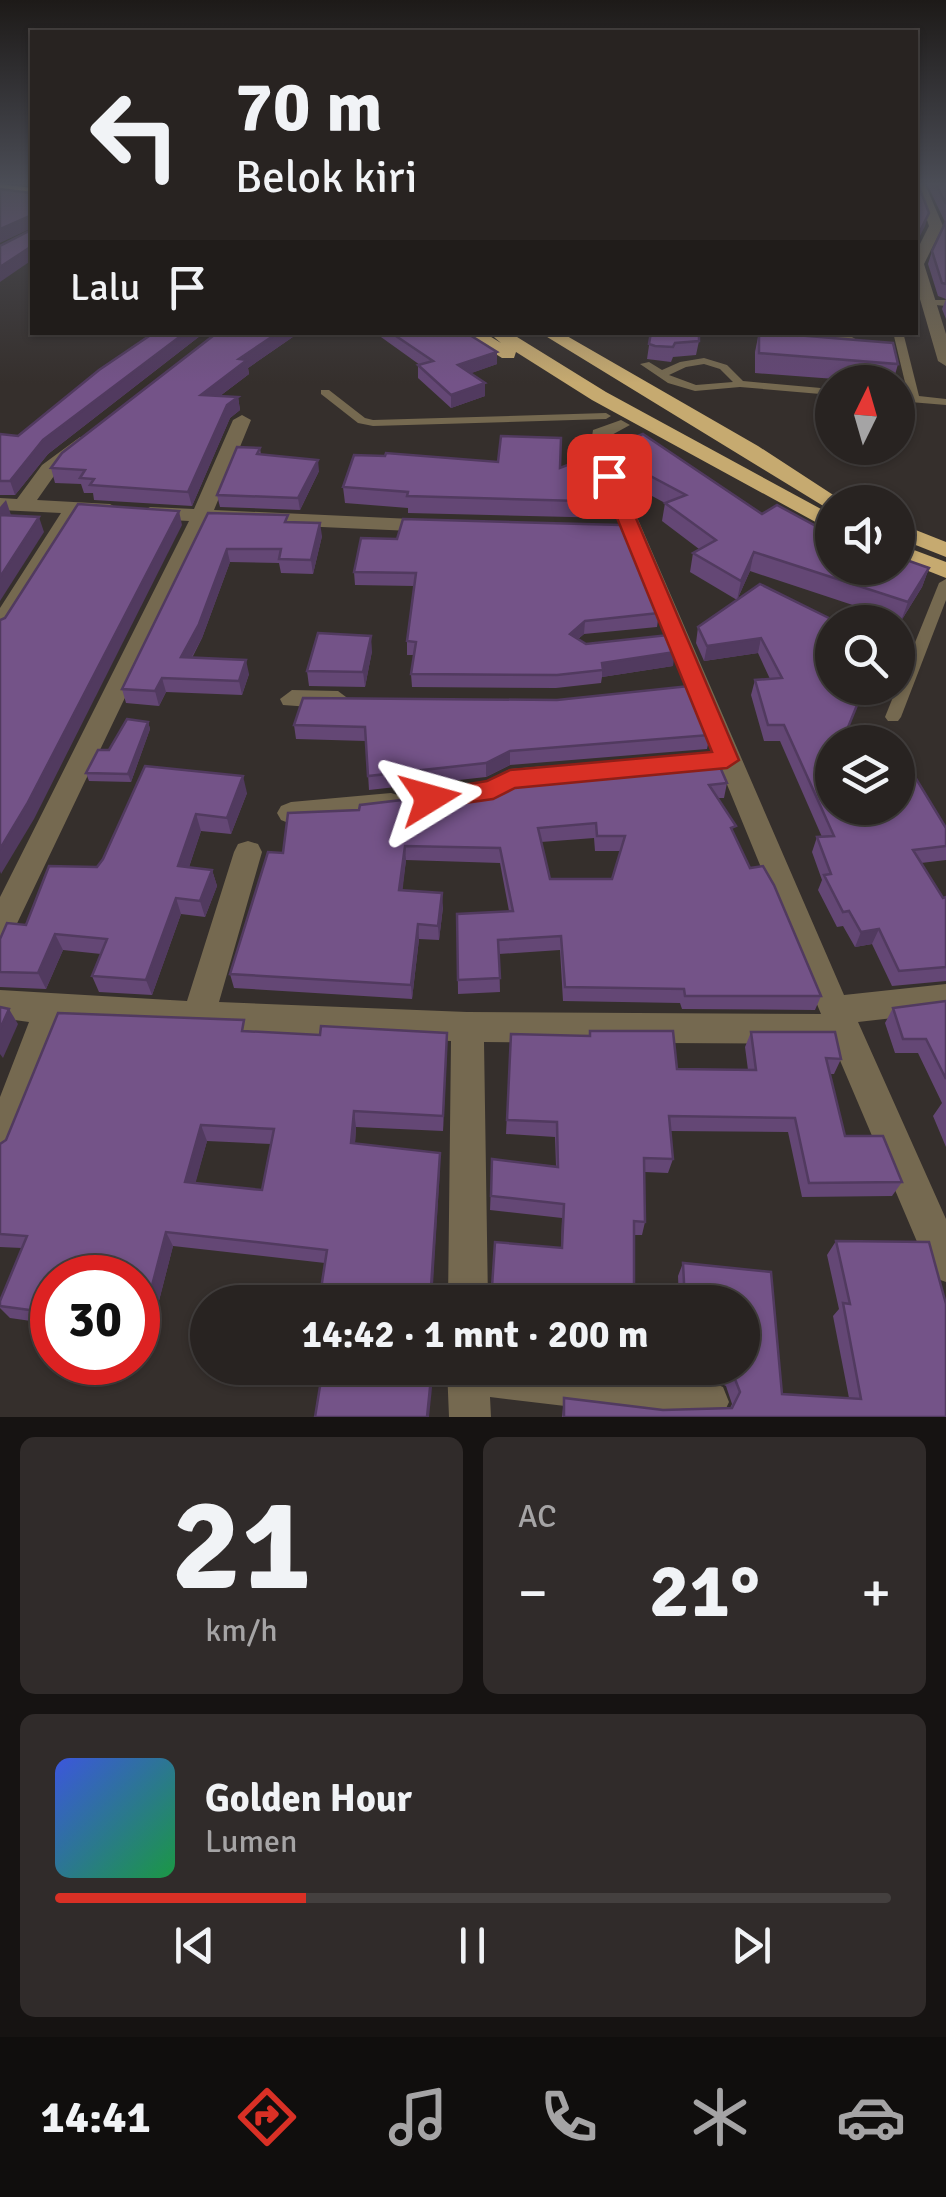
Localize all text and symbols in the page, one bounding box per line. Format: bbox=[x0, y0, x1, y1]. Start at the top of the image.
text: 70 m bbox=[235, 64, 383, 150]
icon: left bbox=[70, 70, 200, 200]
text: Belok kiri bbox=[235, 150, 417, 205]
icon: arrive bbox=[160, 260, 215, 315]
text: Lalu bbox=[70, 264, 140, 311]
north arrow bbox=[815, 365, 915, 465]
map controls bbox=[815, 365, 915, 825]
pin bbox=[567, 434, 652, 519]
icon: arrive bbox=[582, 449, 637, 504]
button: sound bbox=[815, 485, 915, 585]
button: search bbox=[815, 605, 915, 705]
button: layers bbox=[815, 725, 915, 825]
position arrow bbox=[378, 746, 482, 850]
speed limit sign: 30 bbox=[30, 1255, 160, 1385]
text: 14:42 · 1 mnt · 200 m bbox=[301, 1311, 649, 1358]
text: 21 bbox=[171, 1466, 312, 1626]
text: AC bbox=[518, 1497, 556, 1536]
text: 21° bbox=[649, 1545, 760, 1638]
text: − bbox=[518, 1559, 548, 1627]
text: + bbox=[861, 1559, 891, 1627]
text: km/h bbox=[205, 1611, 278, 1650]
text: Golden Hour bbox=[205, 1775, 412, 1822]
text: Lumen bbox=[205, 1822, 297, 1861]
icon: previous bbox=[167, 1918, 222, 1973]
icon: pause bbox=[445, 1918, 500, 1973]
icon: next bbox=[724, 1918, 779, 1973]
icon: directions bbox=[232, 2082, 302, 2152]
icon: music bbox=[383, 2082, 453, 2152]
icon: phone bbox=[534, 2082, 604, 2152]
icon: climate bbox=[685, 2082, 755, 2152]
icon: car bbox=[836, 2082, 906, 2152]
text: 14:41 bbox=[40, 2090, 151, 2145]

